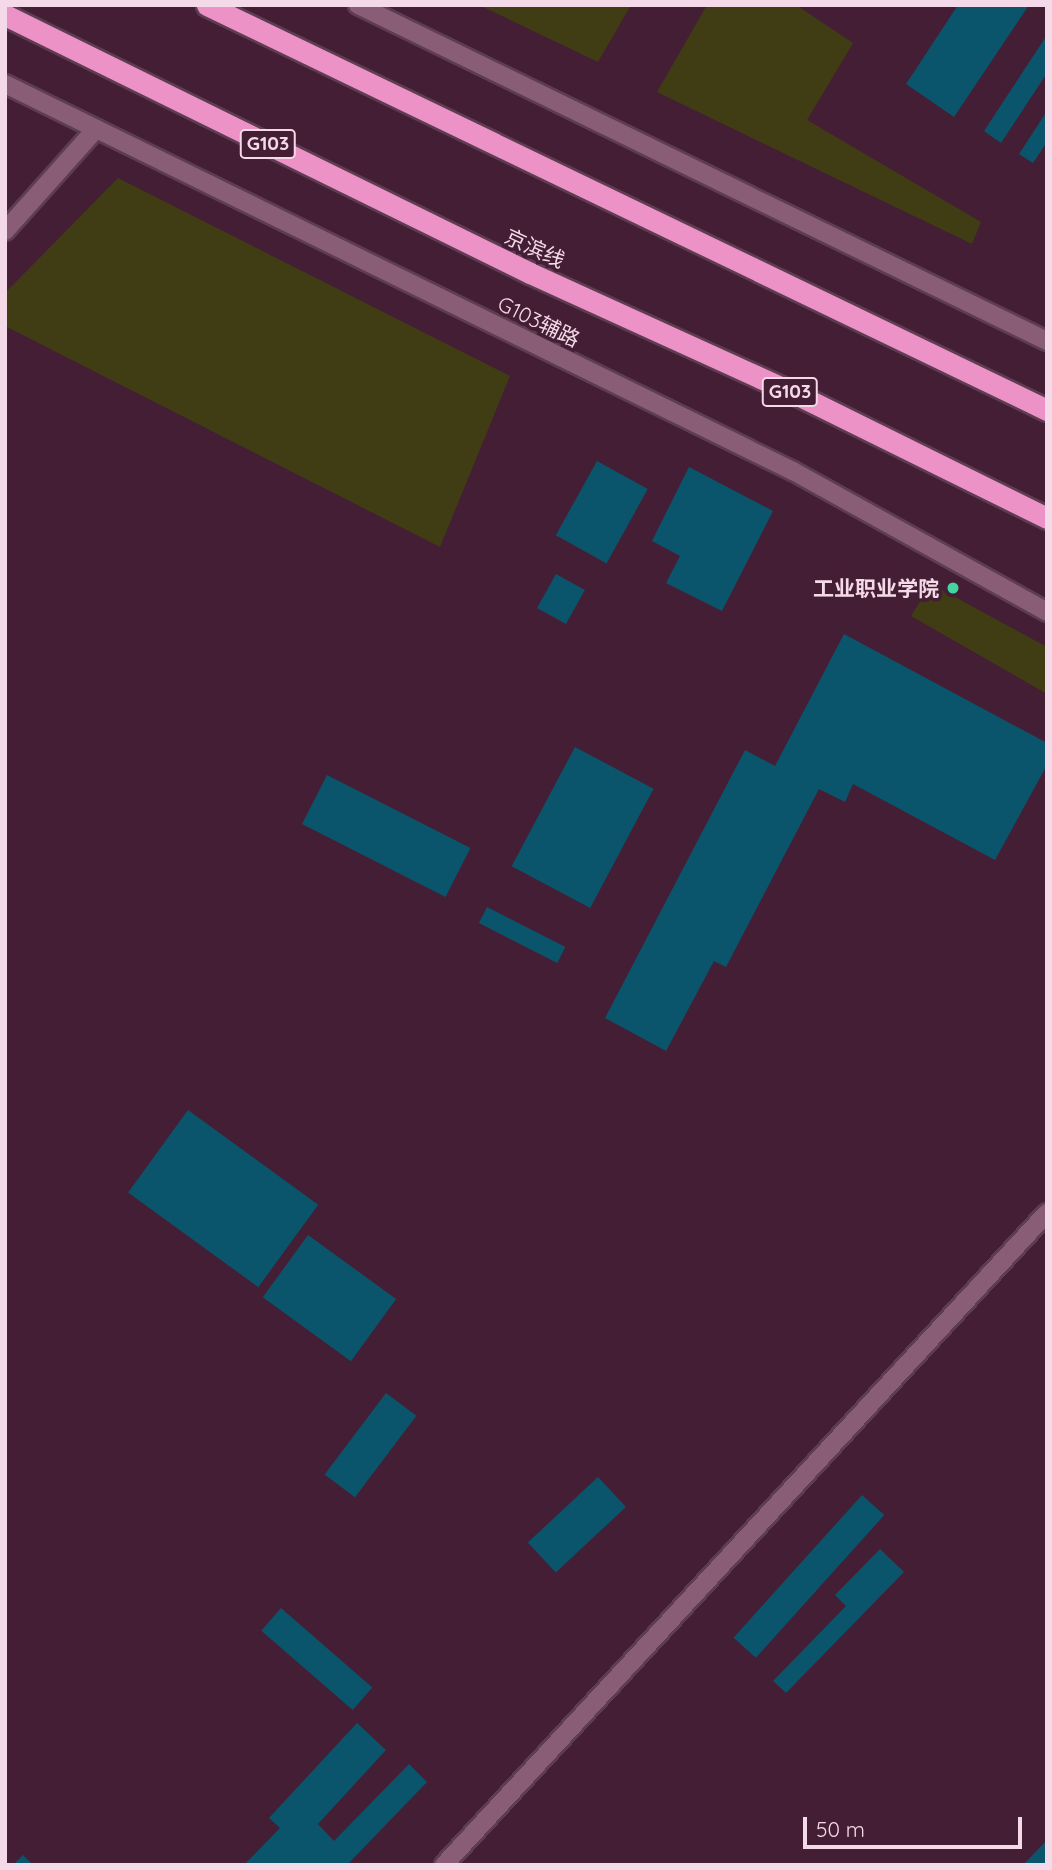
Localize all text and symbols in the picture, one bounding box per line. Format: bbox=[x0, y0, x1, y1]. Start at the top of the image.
road number: G103 bbox=[238, 128, 298, 160]
street label: 京滨线 bbox=[501, 223, 569, 273]
street label: G103辅路 bbox=[494, 290, 584, 352]
road number: G103 bbox=[760, 376, 820, 408]
place label: 工业职业学院 bbox=[813, 575, 939, 601]
marker: 工业职业学院 bbox=[945, 580, 961, 596]
scale bar bbox=[807, 1804, 1026, 1848]
text: 50 m bbox=[816, 1816, 865, 1842]

